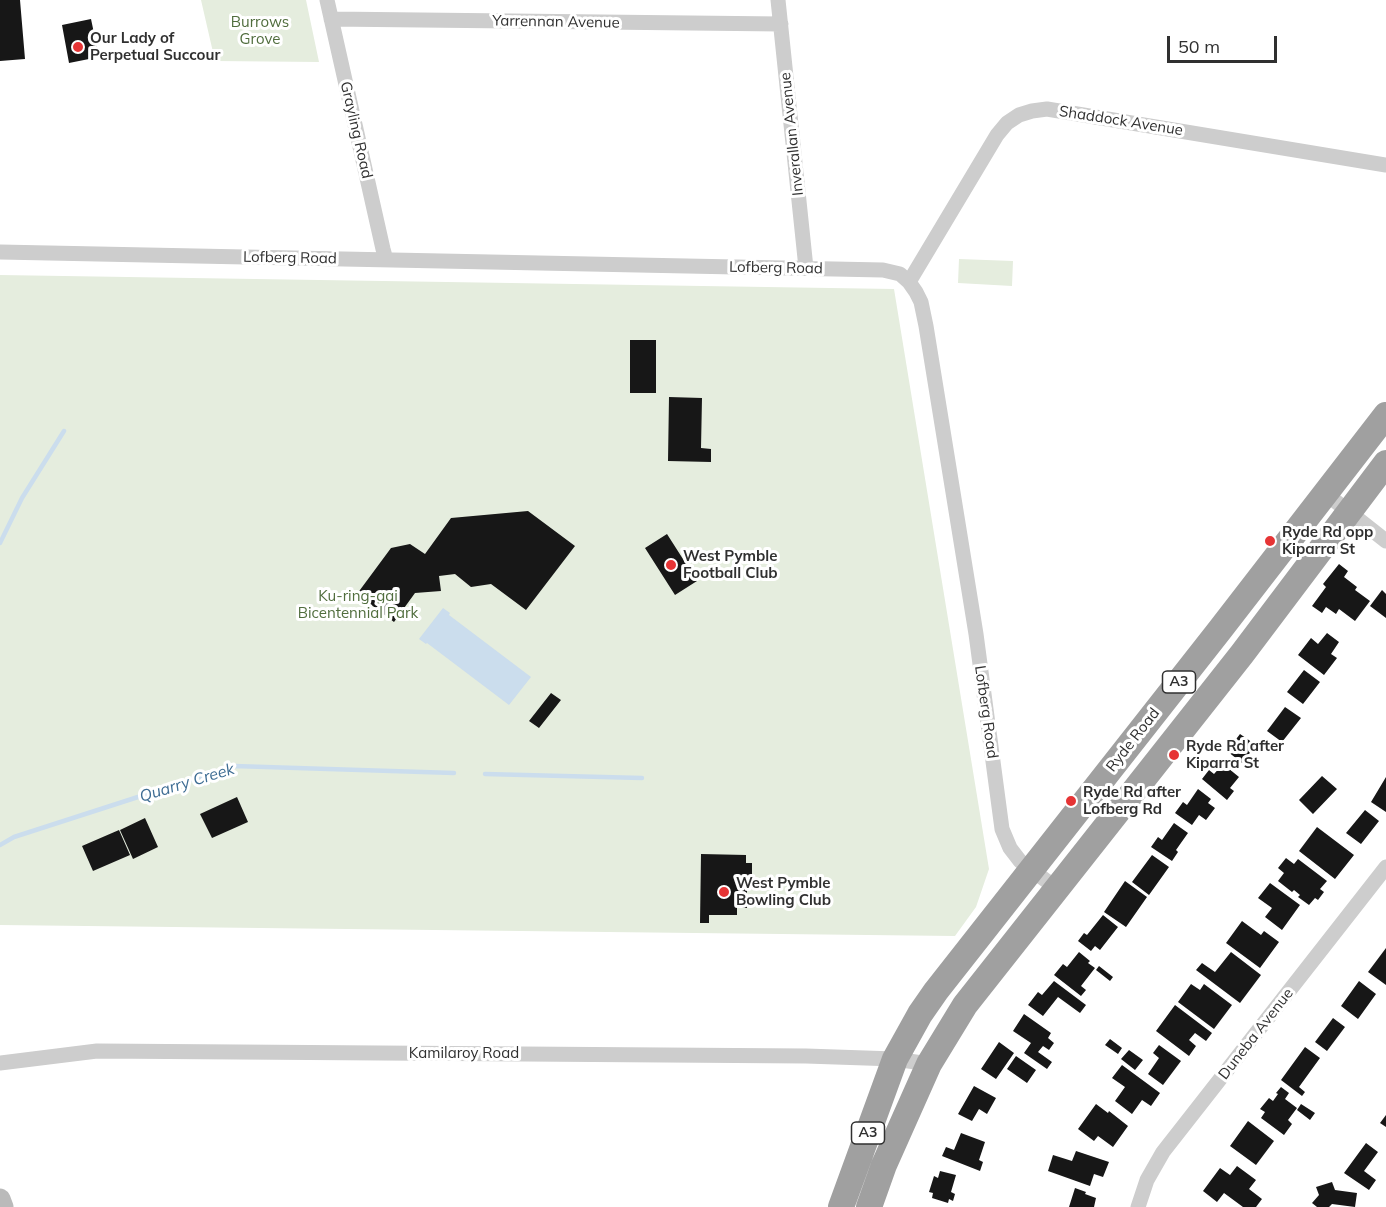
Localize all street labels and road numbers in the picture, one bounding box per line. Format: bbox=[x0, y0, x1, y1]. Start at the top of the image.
street label: Yarrennan Avenue bbox=[492, 12, 620, 32]
street label: Inverallan Avenue bbox=[777, 71, 807, 197]
street label: Grayling Road bbox=[336, 80, 376, 180]
street label: Shaddock Avenue bbox=[1058, 102, 1184, 140]
street label: Lofberg Road bbox=[243, 248, 337, 268]
street label: Lofberg Road bbox=[729, 258, 823, 278]
street label: Lofberg Road bbox=[971, 664, 1001, 760]
road number: A3 bbox=[1162, 671, 1196, 693]
street label: Ryde Road bbox=[1102, 704, 1164, 776]
street label: Duneba Avenue bbox=[1215, 985, 1297, 1083]
street label: Kamilaroy Road bbox=[409, 1044, 519, 1062]
road number: A3 bbox=[852, 1122, 884, 1144]

